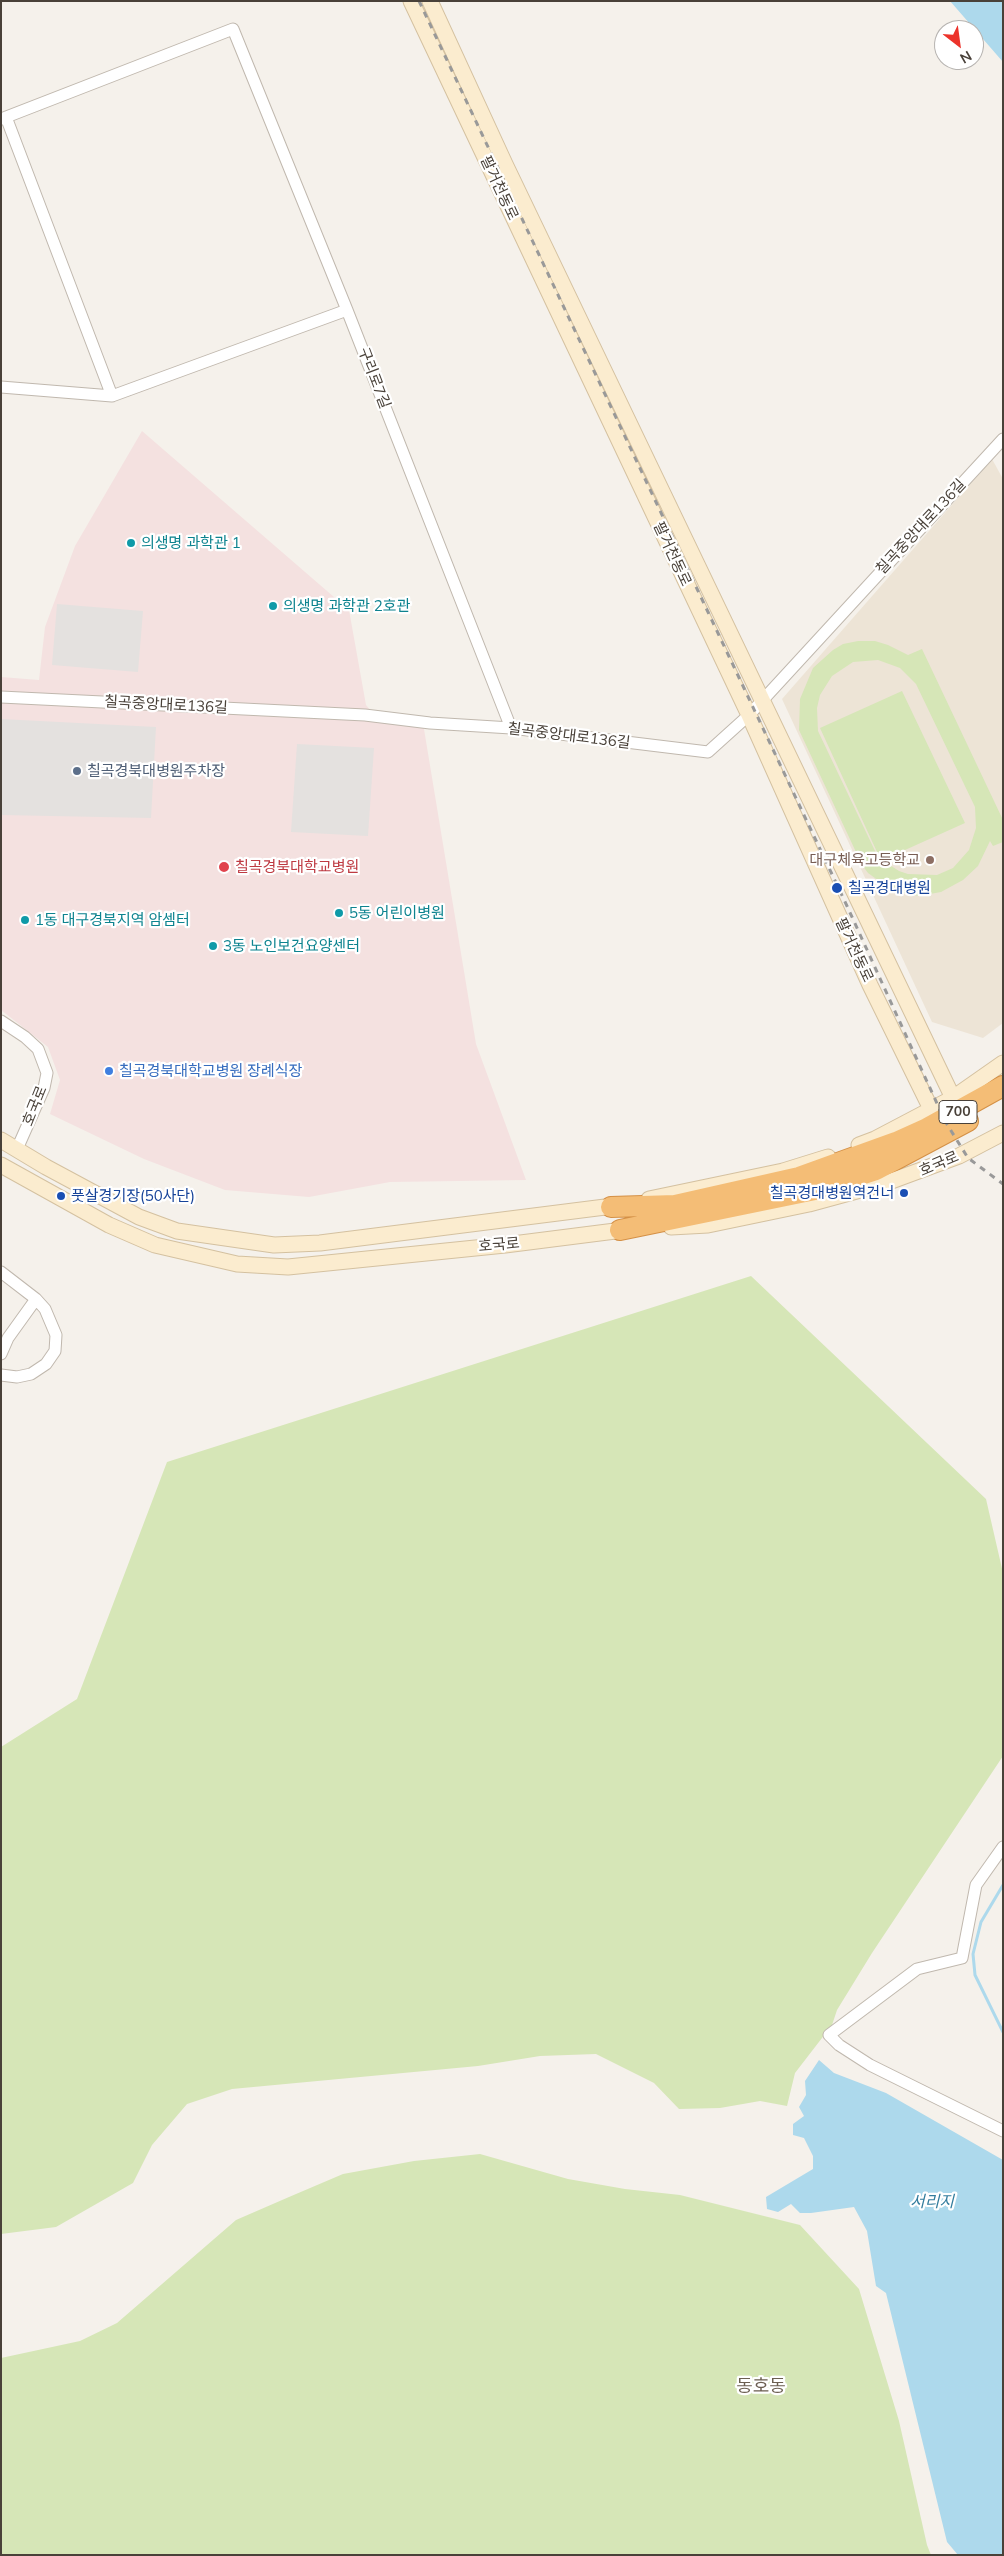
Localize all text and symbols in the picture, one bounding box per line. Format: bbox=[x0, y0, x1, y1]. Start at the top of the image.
north arrow bbox=[934, 20, 984, 70]
text: N bbox=[957, 47, 975, 68]
street label: 팔거천동로 bbox=[476, 153, 522, 223]
street label: 구리로7길 bbox=[354, 345, 394, 411]
street label: 칠곡중앙대로136길 bbox=[872, 476, 970, 578]
street label: 팔거천동로 bbox=[649, 519, 695, 589]
place label: 의생명 과학관 1 bbox=[141, 534, 241, 552]
marker: 의생명 과학관 1 bbox=[125, 537, 137, 549]
place label: 의생명 과학관 2호관 bbox=[283, 597, 410, 615]
marker: 의생명 과학관 2호관 bbox=[267, 600, 279, 612]
street label: 칠곡중앙대로136길 bbox=[104, 693, 228, 717]
street label: 칠곡중앙대로136길 bbox=[507, 720, 631, 752]
place label: 칠곡경북대병원주차장 bbox=[87, 762, 225, 780]
marker: 칠곡경북대병원주차장 bbox=[71, 765, 83, 777]
place label: 대구체육고등학교 bbox=[810, 851, 920, 869]
marker: 대구체육고등학교 bbox=[924, 854, 936, 866]
place label: 칠곡경북대학교병원 bbox=[235, 858, 359, 876]
marker: 칠곡경북대학교병원 bbox=[217, 860, 231, 874]
place label: 칠곡경대병원 bbox=[848, 879, 931, 897]
marker: 칠곡경대병원 bbox=[830, 881, 844, 895]
place label: 5동 어린이병원 bbox=[349, 904, 445, 922]
marker: 5동 어린이병원 bbox=[333, 907, 345, 919]
place label: 1동 대구경북지역 암셈터 bbox=[35, 911, 190, 929]
marker: 1동 대구경북지역 암셈터 bbox=[19, 914, 31, 926]
street label: 팔거천동로 bbox=[831, 915, 877, 985]
place label: 3동 노인보건요양센터 bbox=[223, 937, 360, 955]
marker: 3동 노인보건요양센터 bbox=[207, 940, 219, 952]
place label: 칠곡경북대학교병원 장례식장 bbox=[119, 1062, 302, 1080]
marker: 칠곡경북대학교병원 장례식장 bbox=[103, 1065, 115, 1077]
street label: 호국로 bbox=[19, 1083, 51, 1129]
road number: 700 bbox=[939, 1100, 977, 1124]
street label: 호국로 bbox=[916, 1148, 962, 1180]
place label: 칠곡경대병원역건너 bbox=[770, 1184, 894, 1202]
place label: 풋살경기장(50사단) bbox=[71, 1187, 195, 1205]
marker: 칠곡경대병원역건너 bbox=[898, 1187, 910, 1199]
marker: 풋살경기장(50사단) bbox=[55, 1190, 67, 1202]
street label: 호국로 bbox=[478, 1234, 520, 1256]
water label: 서리지 bbox=[910, 2192, 954, 2212]
district label: 동호동 bbox=[736, 2376, 786, 2398]

